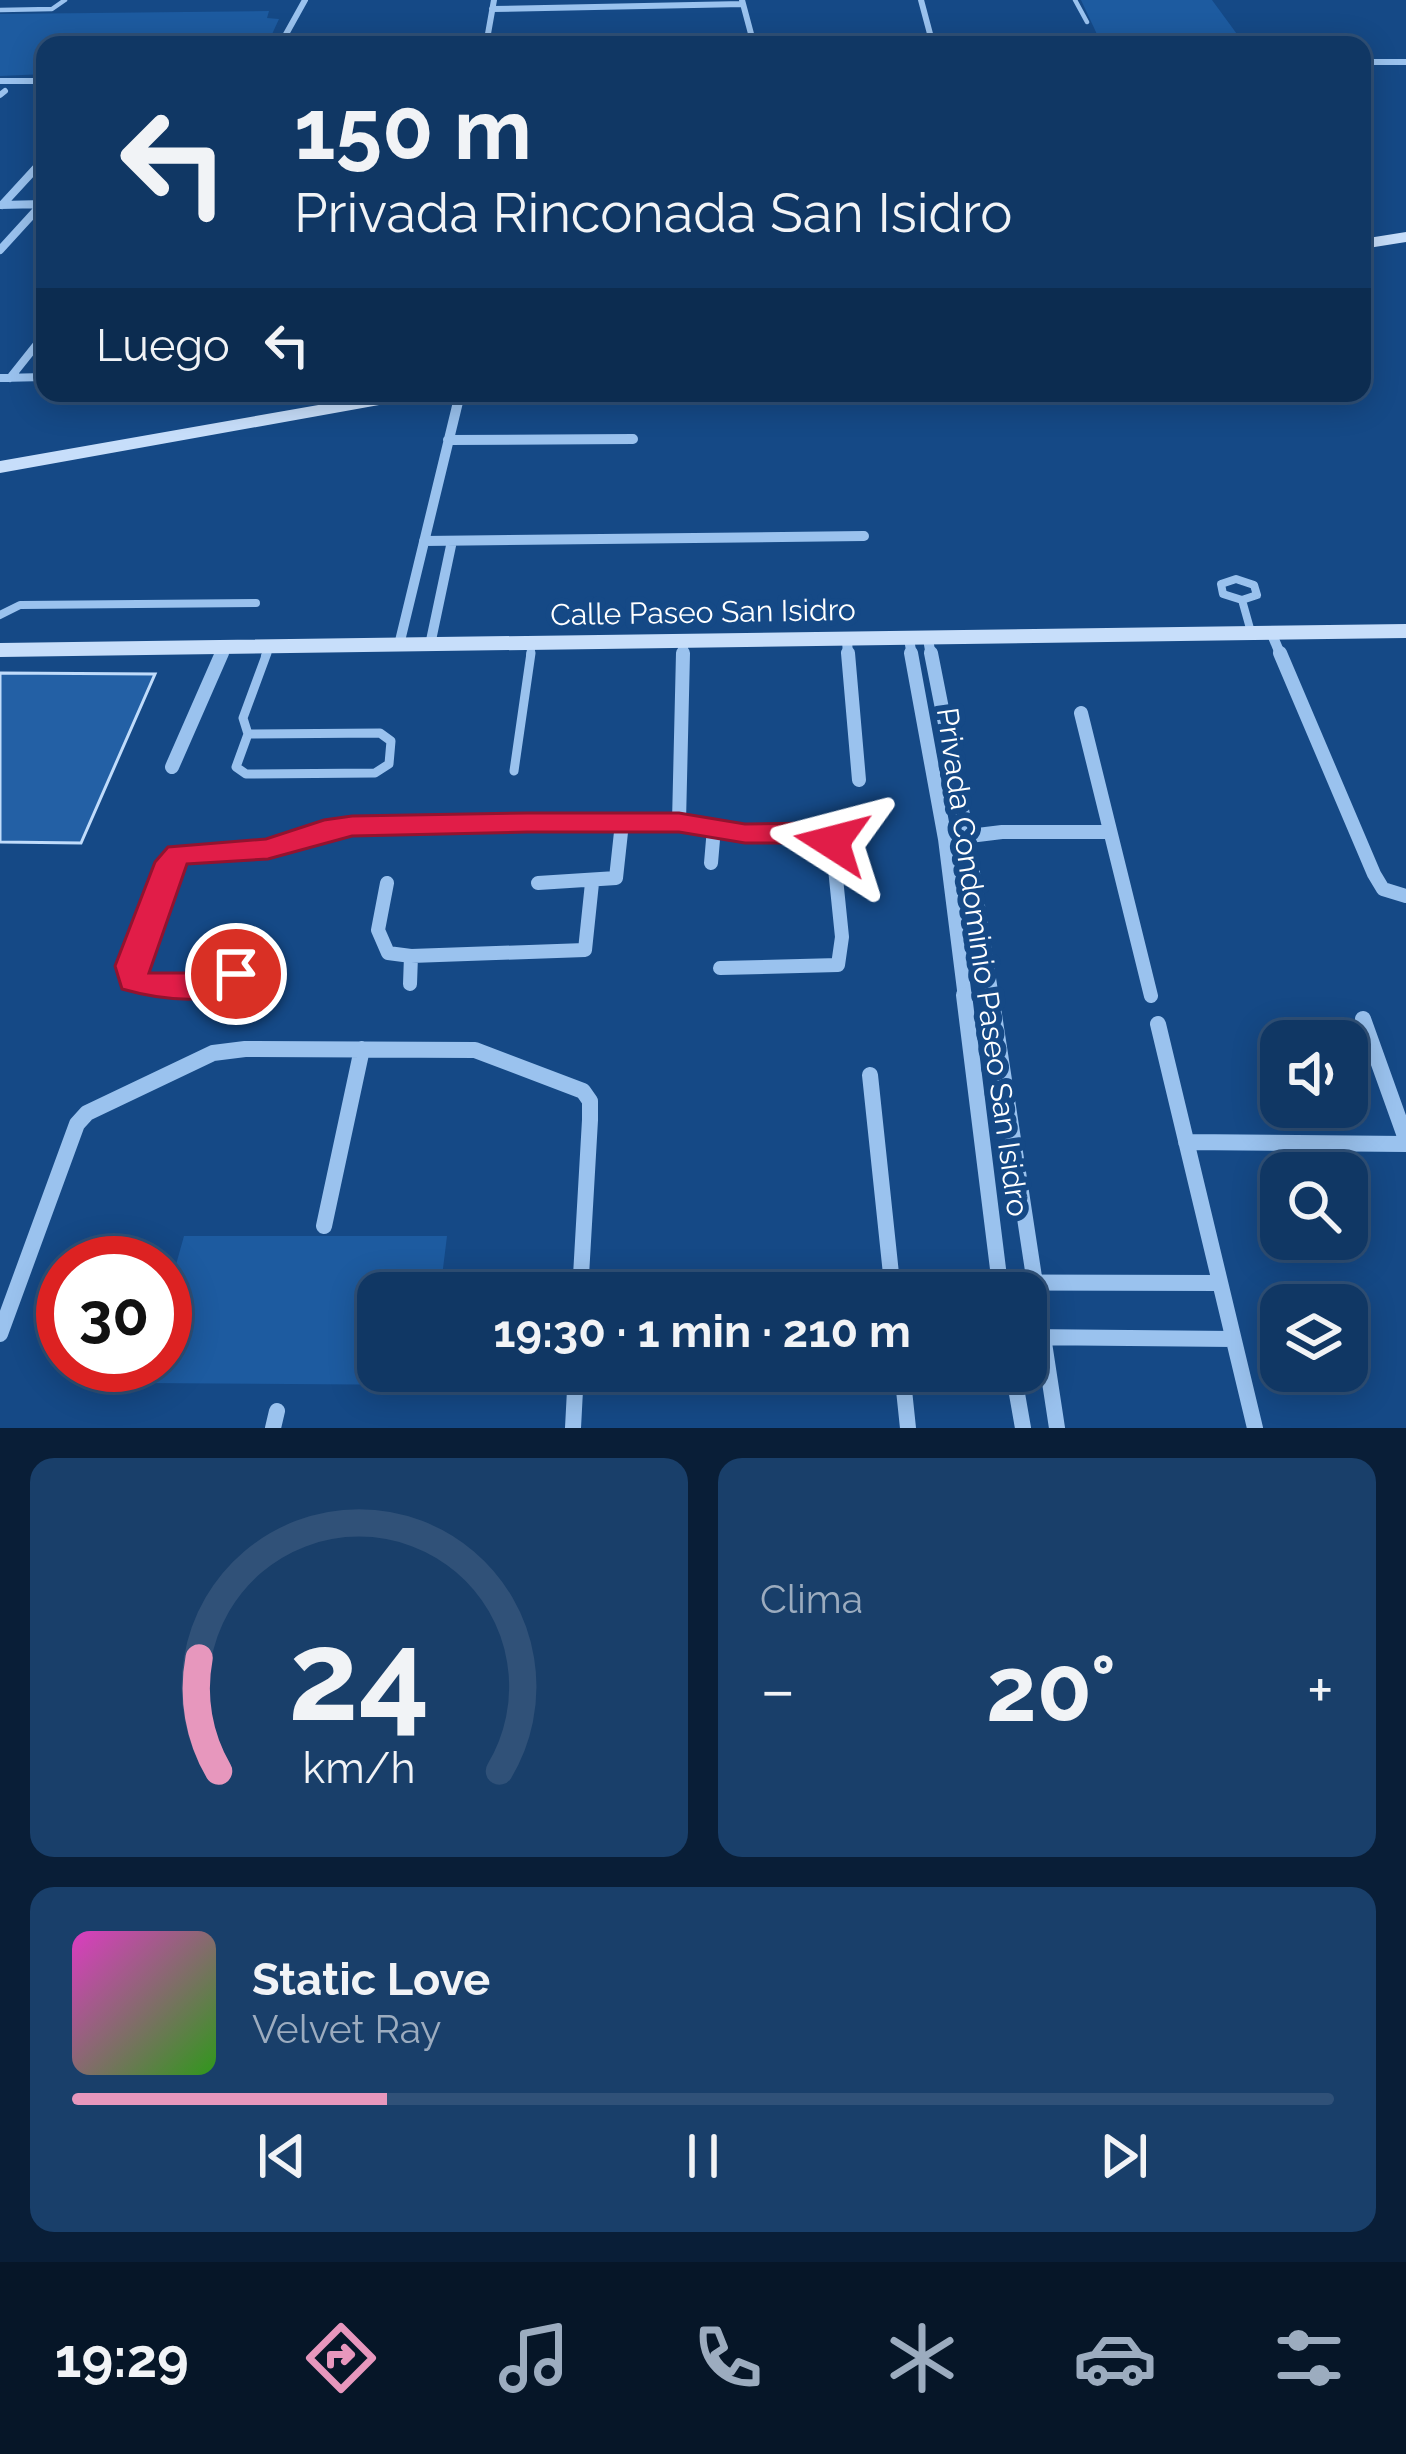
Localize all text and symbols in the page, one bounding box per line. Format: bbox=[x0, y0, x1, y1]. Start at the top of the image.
text: 150 m bbox=[294, 80, 532, 179]
icon: left bbox=[96, 84, 252, 240]
text: Privada Rinconada San Isidro bbox=[294, 181, 1012, 245]
icon: left bbox=[254, 312, 320, 378]
text: Luego bbox=[96, 319, 230, 372]
street label: Calle Paseo San Isidro bbox=[550, 592, 856, 632]
street label: Privada Condominio Paseo San Isidro bbox=[930, 705, 1036, 1219]
position arrow bbox=[769, 779, 895, 905]
pin bbox=[185, 923, 287, 1025]
icon: arrive bbox=[203, 941, 269, 1007]
map controls bbox=[1260, 1020, 1368, 1392]
button: sound bbox=[1260, 1020, 1368, 1128]
button: search bbox=[1260, 1152, 1368, 1260]
speed limit sign: 30 bbox=[36, 1236, 192, 1392]
button: layers bbox=[1260, 1284, 1368, 1392]
text: 19:30 · 1 min · 210 m bbox=[493, 1305, 911, 1358]
text: Clima bbox=[760, 1576, 863, 1622]
text: 24 bbox=[288, 1603, 430, 1749]
text: 20° bbox=[986, 1636, 1116, 1742]
text: − bbox=[760, 1651, 796, 1728]
text: + bbox=[1307, 1651, 1334, 1728]
text: km/h bbox=[302, 1742, 416, 1792]
text: Static Love bbox=[252, 1953, 490, 2006]
text: Velvet Ray bbox=[252, 2006, 441, 2052]
icon: previous bbox=[249, 2123, 315, 2189]
icon: pause bbox=[670, 2123, 736, 2189]
icon: next bbox=[1091, 2123, 1157, 2189]
icon: directions bbox=[299, 2316, 383, 2400]
icon: music bbox=[492, 2316, 576, 2400]
icon: phone bbox=[686, 2316, 770, 2400]
icon: climate bbox=[880, 2316, 964, 2400]
icon: car bbox=[1073, 2316, 1157, 2400]
icon: filters bbox=[1267, 2316, 1351, 2400]
text: 19:29 bbox=[55, 2326, 189, 2390]

